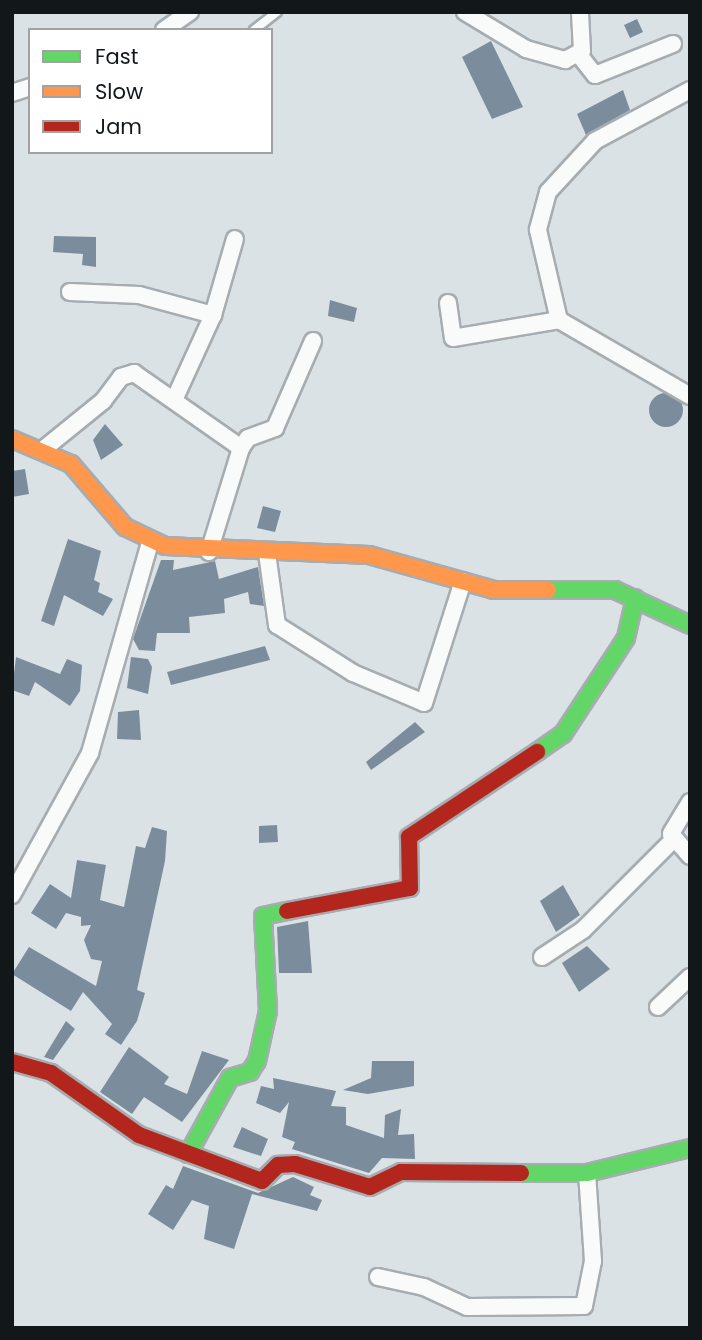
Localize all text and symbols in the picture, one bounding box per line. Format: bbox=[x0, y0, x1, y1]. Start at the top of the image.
legend bbox=[28, 28, 273, 154]
text: Fast bbox=[95, 42, 138, 71]
text: Slow bbox=[95, 77, 143, 106]
text: Jam bbox=[95, 112, 142, 141]

